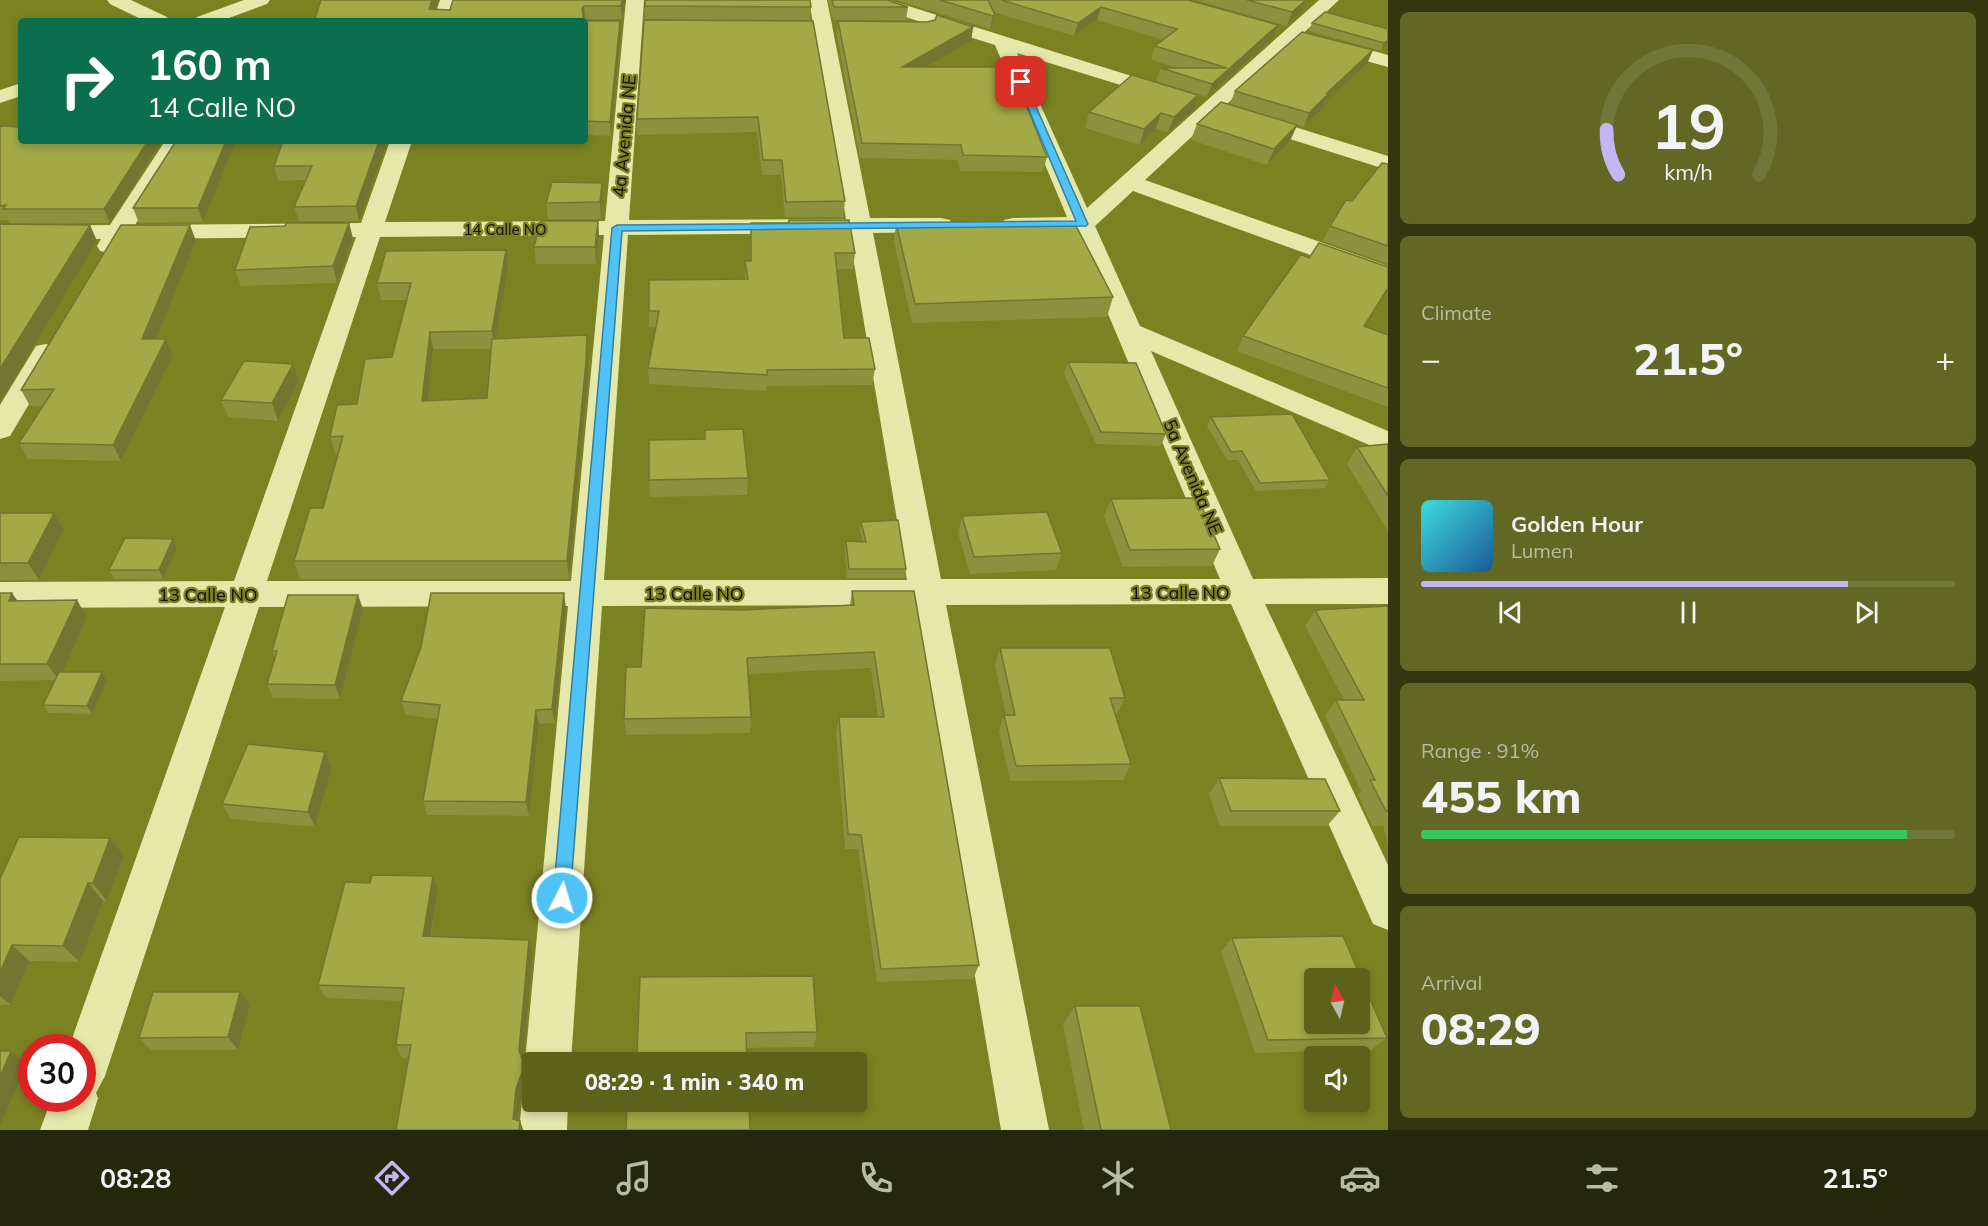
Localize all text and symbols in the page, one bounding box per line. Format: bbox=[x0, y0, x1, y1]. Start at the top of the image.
text: 160 m bbox=[147, 38, 272, 91]
icon: right bbox=[48, 42, 126, 120]
pin bbox=[995, 56, 1046, 107]
icon: arrive bbox=[1004, 65, 1037, 98]
street label: 4a Avenida NE bbox=[607, 74, 641, 198]
text: 19 bbox=[1651, 86, 1725, 165]
text: 14 Calle NO bbox=[147, 90, 296, 124]
text: km/h bbox=[1664, 158, 1712, 185]
street label: 14 Calle NO bbox=[464, 220, 546, 239]
text: Climate bbox=[1421, 300, 1492, 325]
text: 21.5° bbox=[1633, 330, 1743, 386]
text: − bbox=[1421, 338, 1441, 379]
text: + bbox=[1935, 338, 1955, 379]
street label: 5a Avenida NE bbox=[1158, 416, 1228, 538]
text: Golden Hour bbox=[1511, 510, 1643, 538]
text: Lumen bbox=[1511, 538, 1573, 563]
street label: 13 Calle NO bbox=[1130, 581, 1230, 604]
street label: 13 Calle NO bbox=[644, 582, 744, 605]
street label: 13 Calle NO bbox=[158, 583, 258, 606]
icon: previous bbox=[1494, 596, 1527, 629]
icon: pause bbox=[1672, 596, 1705, 629]
icon: next bbox=[1850, 596, 1883, 629]
text: Range · 91% bbox=[1421, 738, 1539, 763]
text: 455 km bbox=[1421, 768, 1582, 824]
position arrow bbox=[530, 866, 594, 930]
north arrow bbox=[1304, 968, 1370, 1034]
map controls bbox=[1304, 968, 1370, 1112]
text: Arrival bbox=[1421, 970, 1482, 995]
text: 08:29 bbox=[1421, 1000, 1541, 1056]
speed limit sign: 30 bbox=[18, 1034, 96, 1112]
button: sound bbox=[1304, 1046, 1370, 1112]
text: 08:29 · 1 min · 340 m bbox=[585, 1068, 804, 1096]
icon: directions bbox=[371, 1157, 413, 1199]
icon: music bbox=[613, 1157, 655, 1199]
icon: phone bbox=[855, 1157, 897, 1199]
icon: climate bbox=[1097, 1157, 1139, 1199]
icon: car bbox=[1339, 1157, 1381, 1199]
icon: filters bbox=[1581, 1157, 1623, 1199]
text: 08:28 bbox=[100, 1161, 171, 1195]
text: 21.5° bbox=[1822, 1161, 1888, 1195]

